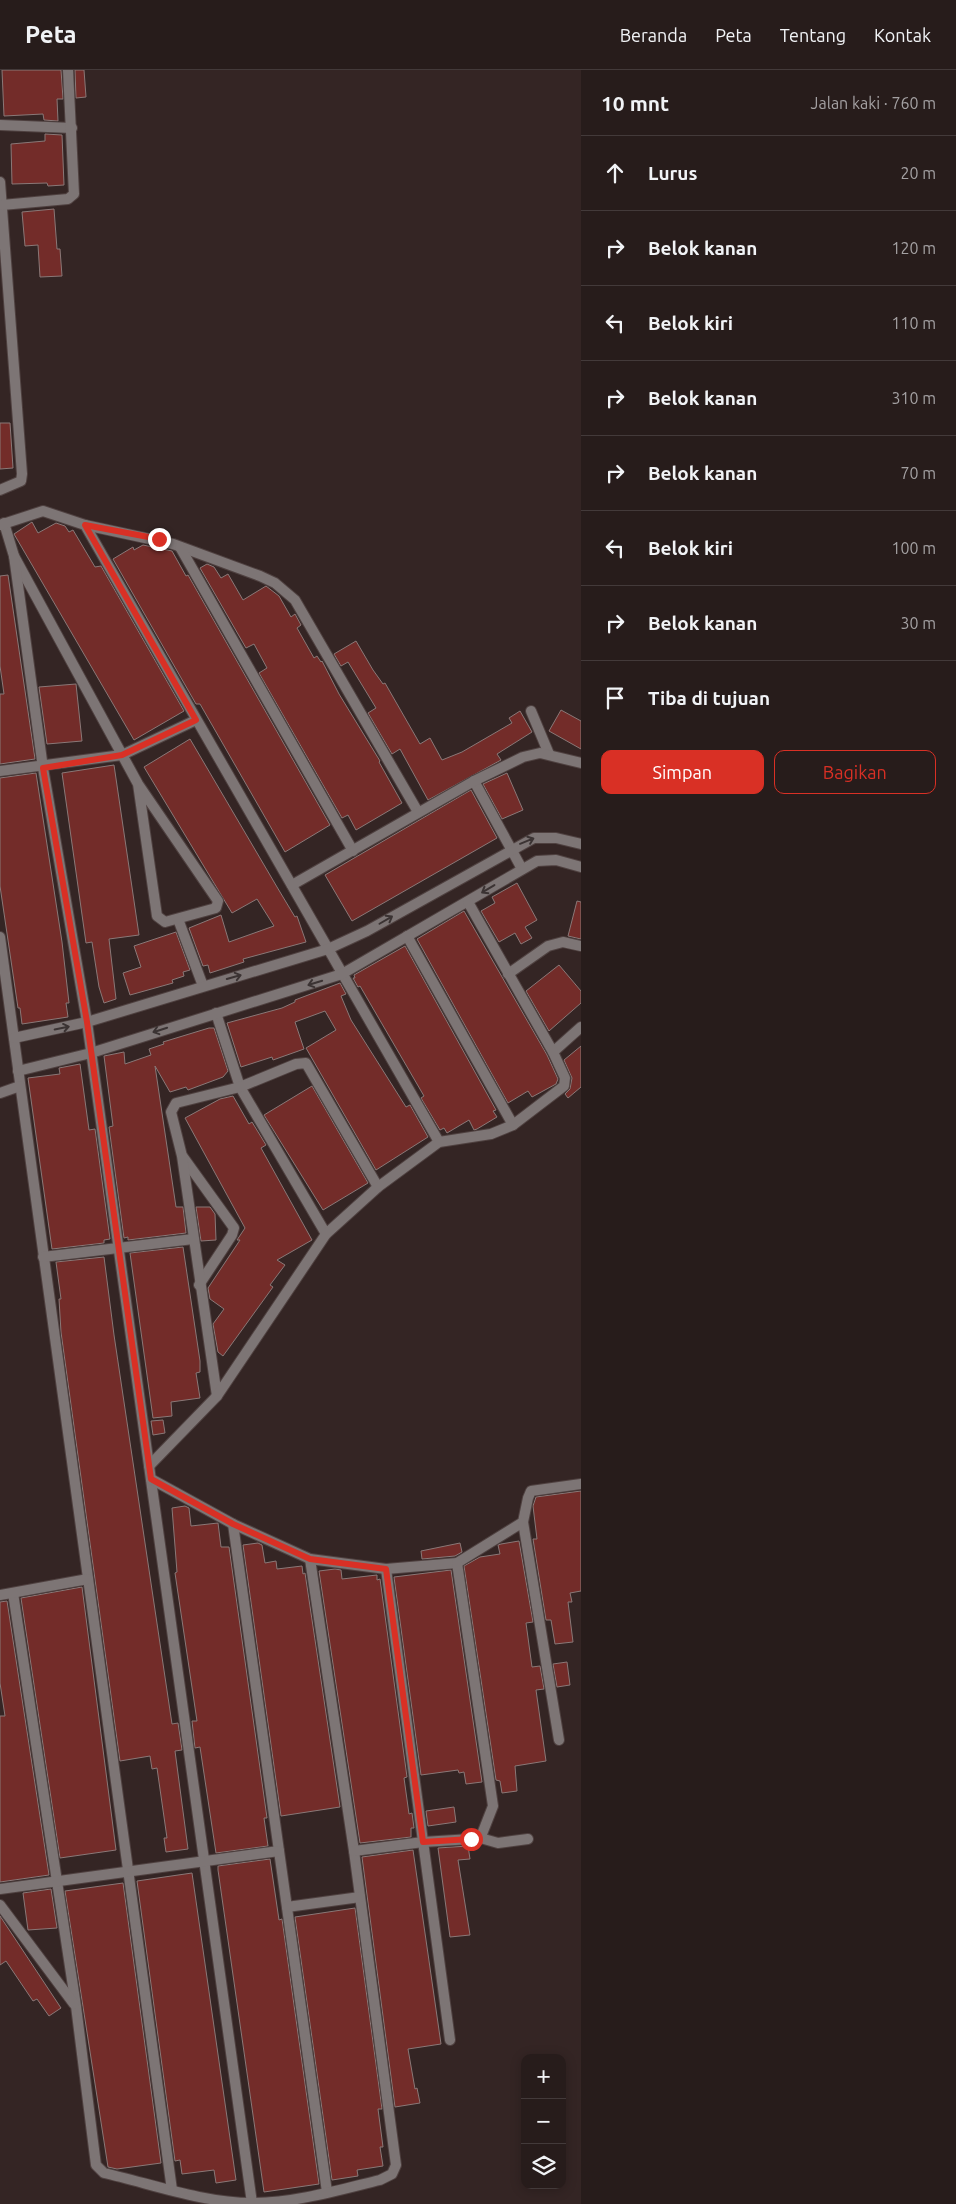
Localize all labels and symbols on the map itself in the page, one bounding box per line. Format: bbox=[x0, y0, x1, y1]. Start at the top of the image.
route end bbox=[148, 528, 171, 551]
one-way arrow bbox=[519, 835, 534, 845]
one-way arrow bbox=[482, 885, 496, 895]
one-way arrow bbox=[378, 915, 392, 925]
one-way arrow bbox=[226, 972, 242, 982]
one-way arrow bbox=[308, 978, 324, 988]
one-way arrow bbox=[53, 1023, 69, 1032]
one-way arrow bbox=[152, 1026, 168, 1036]
route start bbox=[460, 1828, 483, 1851]

